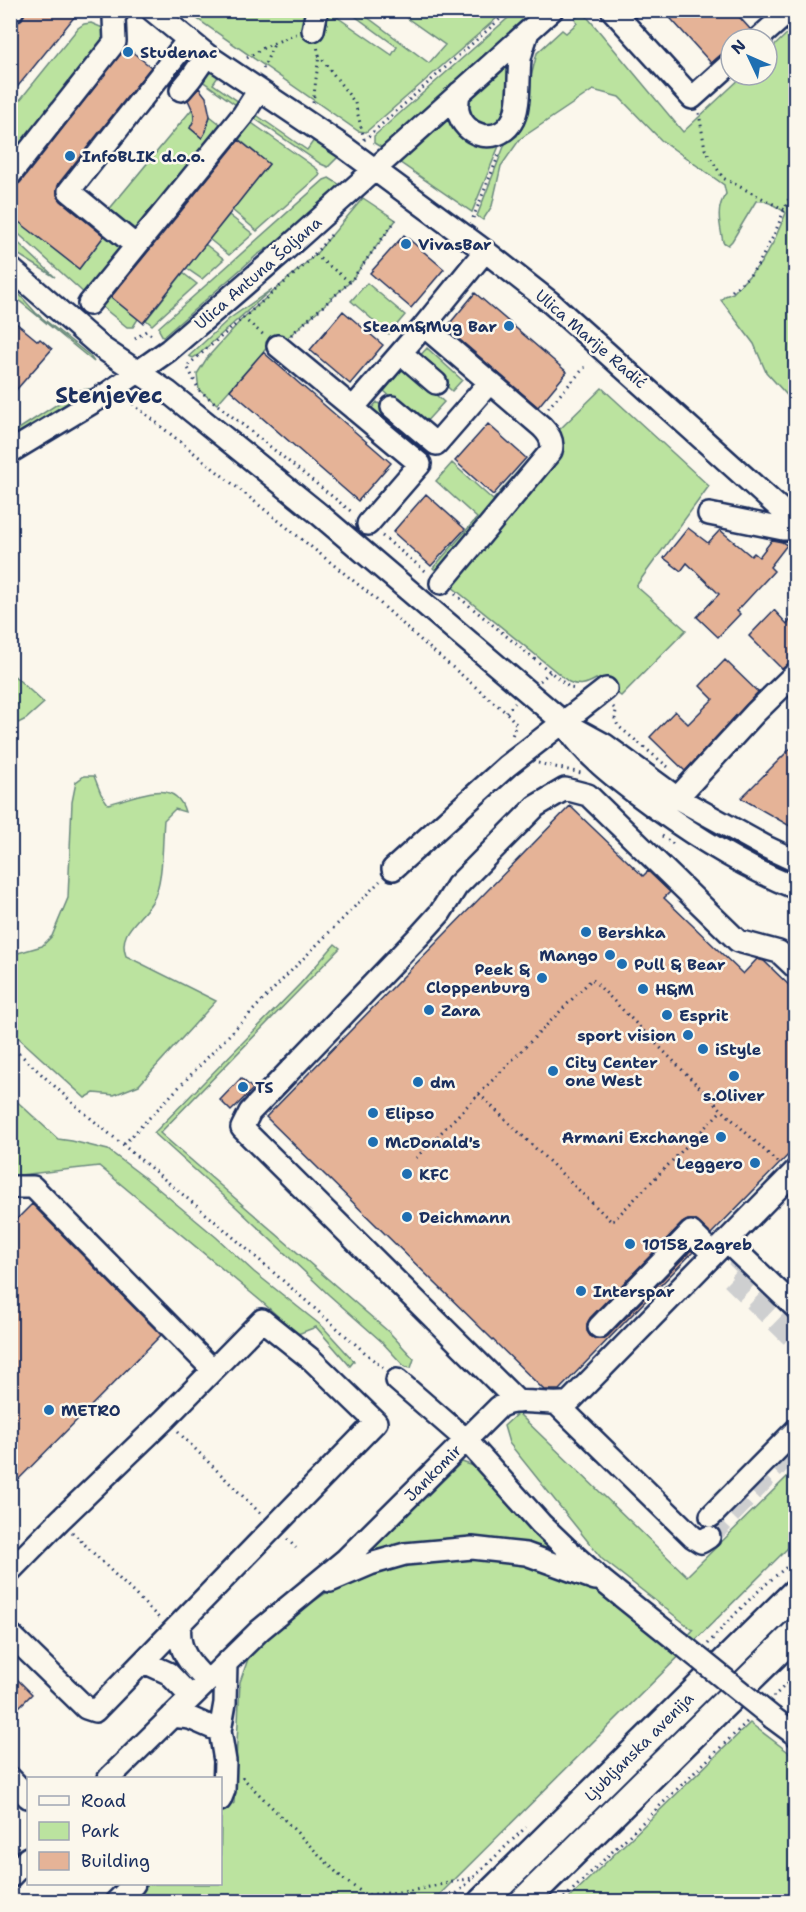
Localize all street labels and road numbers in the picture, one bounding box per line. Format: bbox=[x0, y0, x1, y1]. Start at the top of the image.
street label: Ulica Antuna Šoljana bbox=[190, 212, 326, 334]
street label: Ulica Marije Radić bbox=[531, 285, 651, 393]
street label: Jankomir bbox=[400, 1440, 466, 1506]
street label: Ljubljanska avenija bbox=[580, 1688, 698, 1806]

